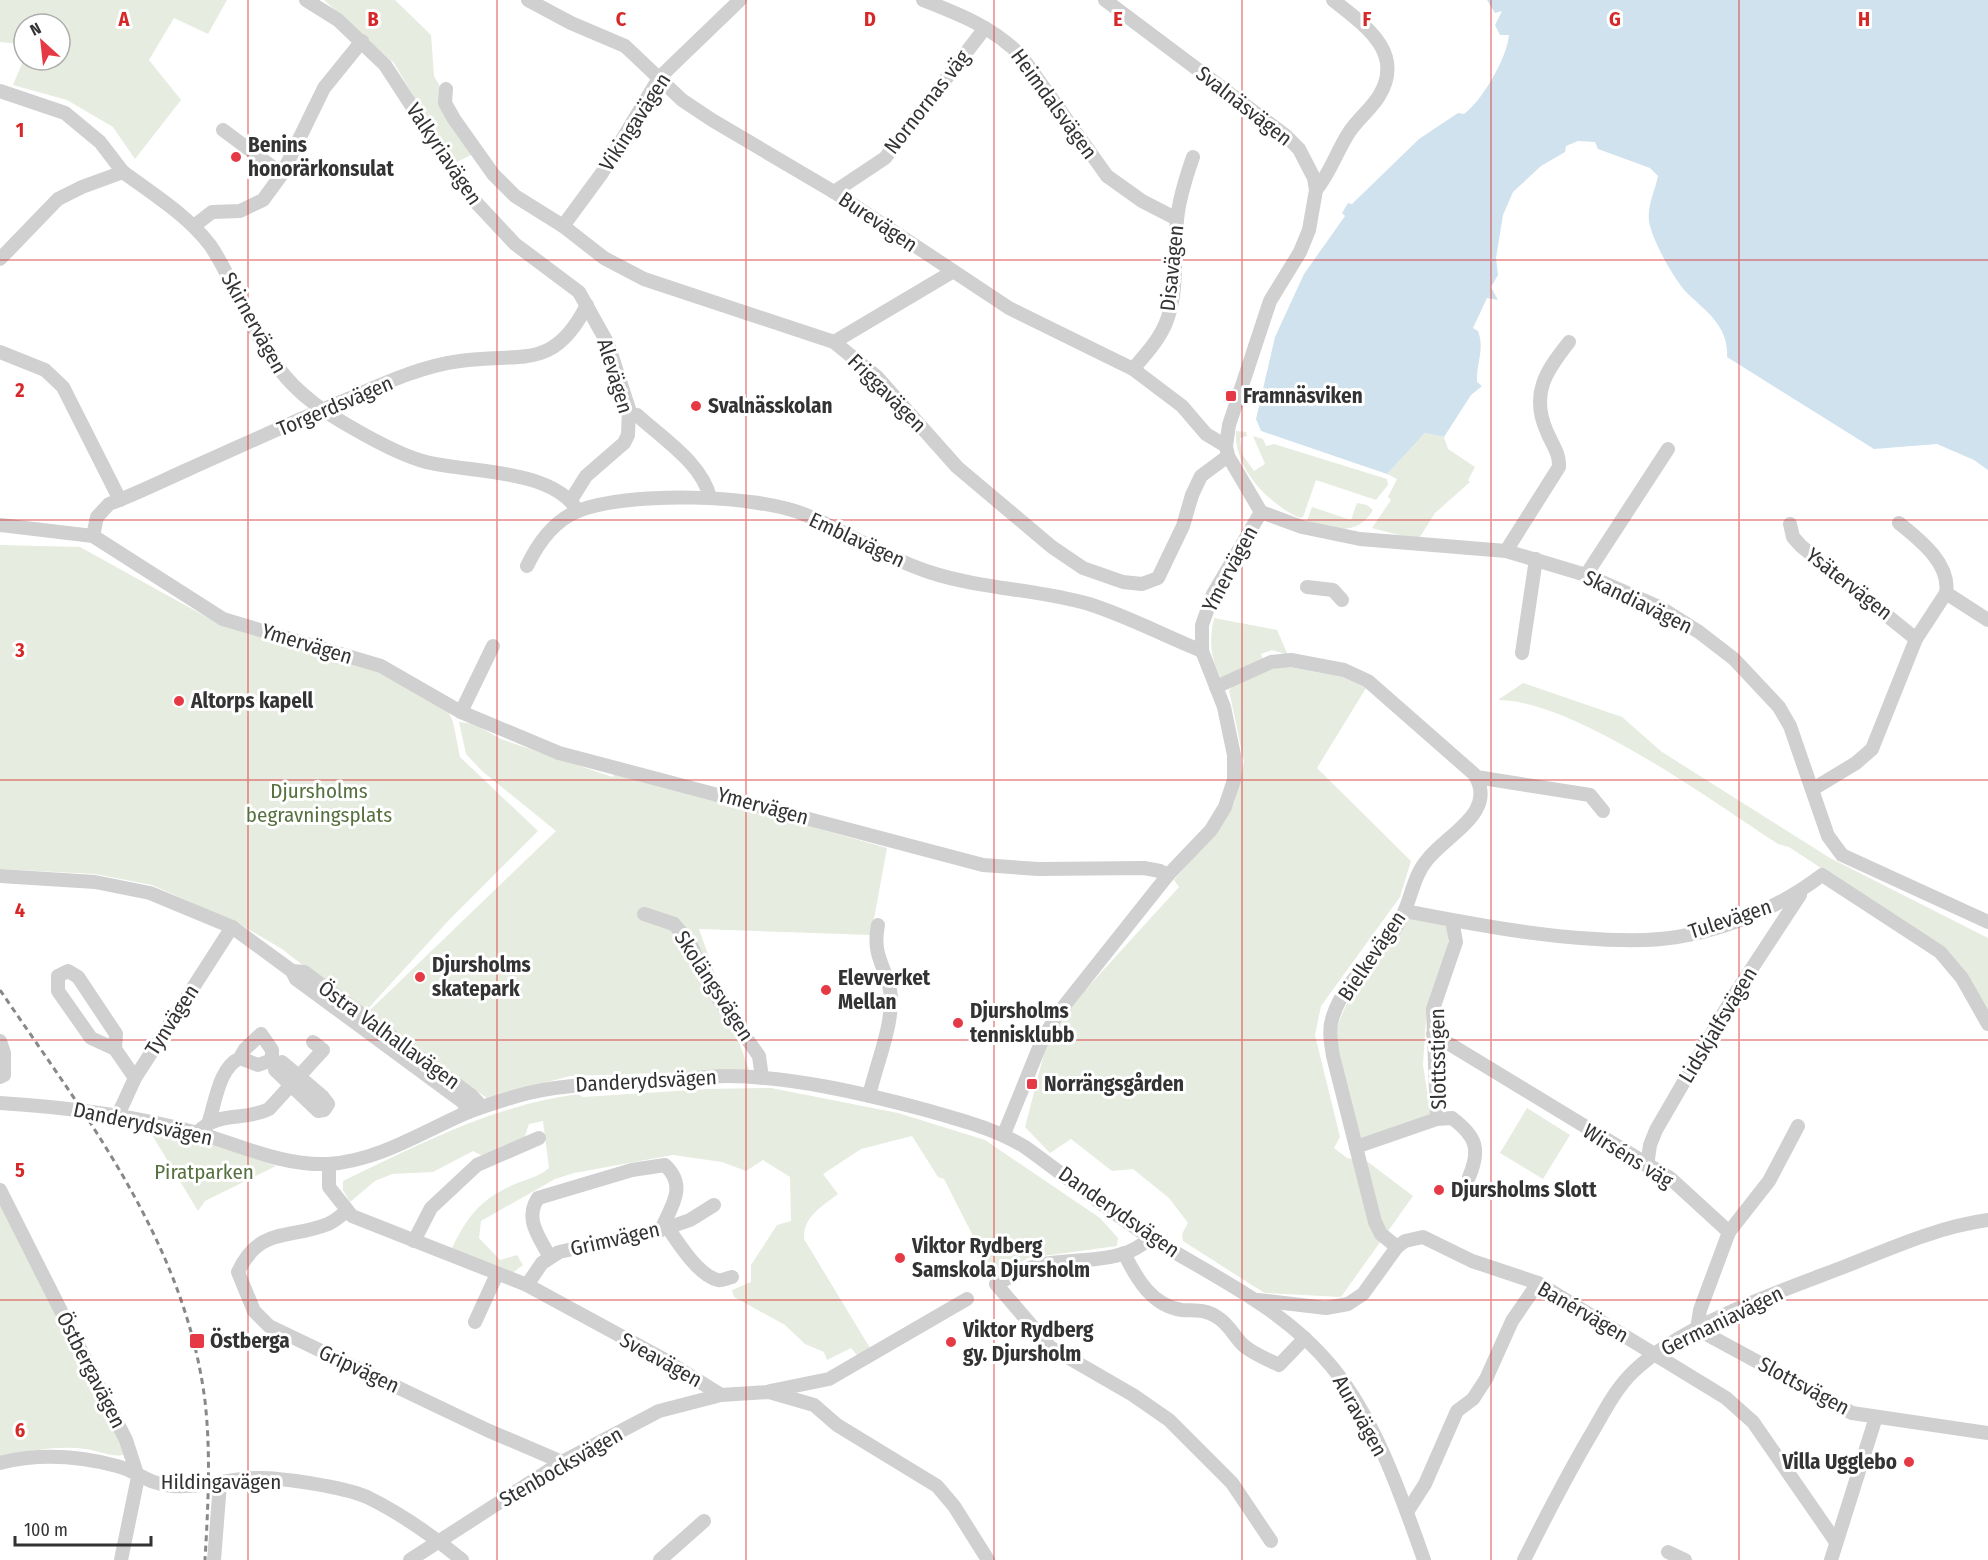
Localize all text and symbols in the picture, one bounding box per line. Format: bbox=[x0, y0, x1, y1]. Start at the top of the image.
text: A bbox=[118, 7, 131, 31]
text: B bbox=[367, 7, 379, 31]
text: C bbox=[616, 7, 627, 31]
text: D bbox=[864, 7, 876, 31]
text: E bbox=[1113, 7, 1123, 31]
text: F bbox=[1363, 7, 1372, 31]
text: G bbox=[1609, 7, 1621, 31]
text: H bbox=[1858, 7, 1870, 31]
north arrow bbox=[12, 12, 72, 72]
text: N bbox=[27, 18, 44, 40]
street label: Heimdalsvägen bbox=[1005, 44, 1103, 164]
street label: Nornornas väg bbox=[878, 45, 976, 159]
street label: Svalnäsvägen bbox=[1191, 60, 1297, 152]
street label: Vikingavägen bbox=[594, 68, 676, 176]
street label: Valkyriavägen bbox=[400, 98, 488, 210]
text: 1 bbox=[16, 118, 24, 142]
place label: Benins honorärkonsulat bbox=[248, 132, 394, 182]
marker: Benins honorärkonsulat bbox=[229, 150, 243, 164]
street label: Burevägen bbox=[834, 186, 922, 258]
street label: Disavägen bbox=[1155, 224, 1189, 312]
street label: Skirnervägen bbox=[216, 268, 292, 378]
street label: Alevägen bbox=[591, 335, 639, 417]
street label: Friggavägen bbox=[842, 348, 932, 438]
street label: Torgerdsvägen bbox=[273, 370, 397, 442]
text: 2 bbox=[14, 378, 25, 402]
place label: Framnäsviken bbox=[1243, 383, 1363, 409]
marker: Framnäsviken bbox=[1224, 389, 1238, 403]
place label: Svalnässkolan bbox=[708, 393, 832, 419]
marker: Svalnässkolan bbox=[689, 399, 703, 413]
street label: Emblavägen bbox=[805, 507, 909, 573]
street label: Ymervägen bbox=[1197, 522, 1263, 616]
street label: Ysätervägen bbox=[1800, 542, 1898, 626]
street label: Skandiavägen bbox=[1579, 564, 1697, 640]
street label: Ymervägen bbox=[259, 618, 355, 670]
text: 3 bbox=[14, 638, 25, 662]
place label: Altorps kapell bbox=[190, 688, 314, 714]
marker: Altorps kapell bbox=[172, 694, 186, 708]
park label: Djursholms begravningsplats bbox=[246, 778, 392, 828]
street label: Ymervägen bbox=[715, 781, 811, 831]
street label: Tulevägen bbox=[1685, 893, 1775, 945]
text: 4 bbox=[15, 898, 25, 922]
street label: Bielkevägen bbox=[1333, 906, 1411, 1006]
street label: Skolängsvägen bbox=[669, 926, 759, 1046]
place label: Djursholms skatepark bbox=[432, 952, 531, 1002]
street label: Lidskjalfsvägen bbox=[1673, 962, 1763, 1088]
place label: Elevverket Mellan bbox=[838, 965, 931, 1015]
marker: Djursholms skatepark bbox=[413, 970, 427, 984]
street label: Östra Valhallavägen bbox=[313, 975, 465, 1095]
street label: Tynvägen bbox=[140, 980, 204, 1060]
marker: Elevverket Mellan bbox=[819, 983, 833, 997]
place label: Djursholms tennisklubb bbox=[970, 998, 1074, 1048]
street label: Slottsstigen bbox=[1424, 1008, 1452, 1110]
marker: Djursholms tennisklubb bbox=[951, 1016, 965, 1030]
street label: Danderydsvägen bbox=[575, 1064, 717, 1098]
place label: Norrängsgården bbox=[1044, 1071, 1184, 1097]
marker: Norrängsgården bbox=[1025, 1077, 1039, 1091]
street label: Danderydsvägen bbox=[71, 1097, 215, 1151]
street label: Wirséns väg bbox=[1578, 1118, 1678, 1194]
text: 5 bbox=[15, 1158, 25, 1182]
park label: Piratparken bbox=[154, 1159, 254, 1185]
street label: Danderydsvägen bbox=[1054, 1161, 1184, 1263]
place label: Djursholms Slott bbox=[1451, 1177, 1597, 1203]
marker: Djursholms Slott bbox=[1432, 1183, 1446, 1197]
street label: Grimvägen bbox=[568, 1216, 662, 1262]
place label: Viktor Rydberg Samskola Djursholm bbox=[911, 1233, 1090, 1283]
marker: Viktor Rydberg Samskola Djursholm bbox=[893, 1251, 907, 1265]
street label: Banérvägen bbox=[1533, 1276, 1633, 1348]
street label: Germaniavägen bbox=[1657, 1280, 1787, 1362]
street label: Östbergavägen bbox=[51, 1307, 131, 1433]
place label: Viktor Rydberg gy. Djursholm bbox=[962, 1317, 1094, 1367]
place label: Östberga bbox=[210, 1327, 290, 1354]
street label: Sveavägen bbox=[615, 1327, 707, 1393]
marker: Östberga bbox=[188, 1332, 206, 1350]
marker: Viktor Rydberg gy. Djursholm bbox=[944, 1335, 958, 1349]
street label: Gripvägen bbox=[315, 1339, 403, 1399]
street label: Slottsvägen bbox=[1754, 1351, 1854, 1421]
street label: Auravägen bbox=[1327, 1371, 1393, 1461]
text: 6 bbox=[15, 1418, 25, 1442]
street label: Stenbocksvägen bbox=[495, 1421, 627, 1513]
place label: Villa Ugglebo bbox=[1781, 1449, 1897, 1475]
marker: Villa Ugglebo bbox=[1902, 1455, 1916, 1469]
street label: Hildingavägen bbox=[161, 1469, 281, 1495]
scale bar bbox=[15, 1509, 152, 1547]
text: 100 m bbox=[24, 1519, 68, 1541]

